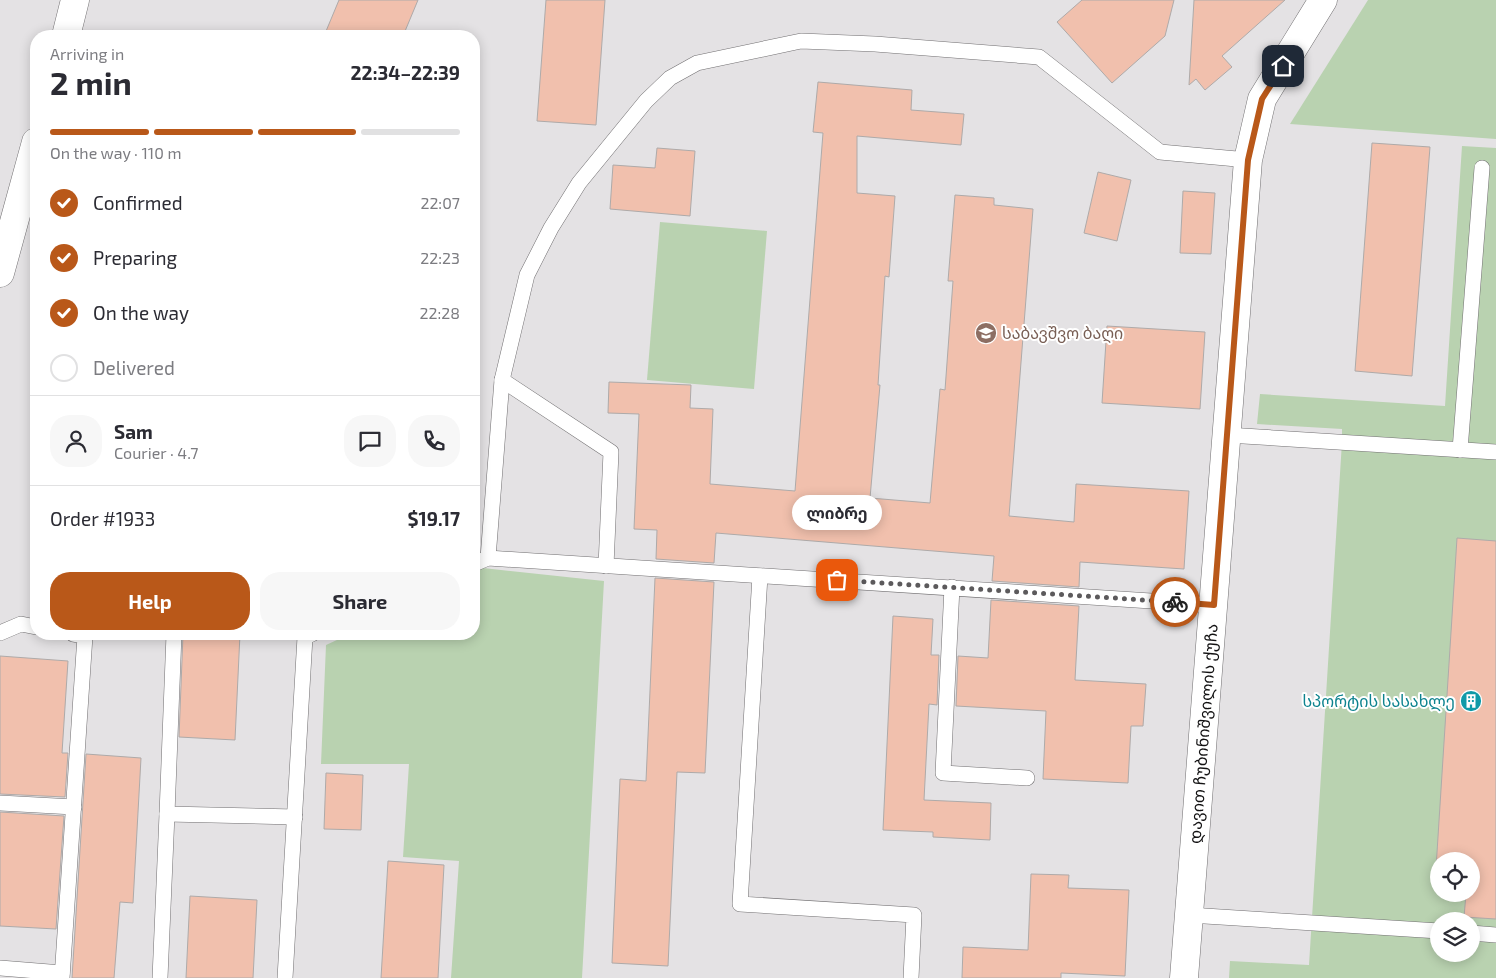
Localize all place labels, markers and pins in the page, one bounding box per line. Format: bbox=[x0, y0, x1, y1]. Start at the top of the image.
pin bbox=[1262, 45, 1304, 87]
school or university icon: საბავშვო ბაღი bbox=[974, 321, 998, 345]
place label: საბავშვო ბაღი bbox=[1002, 323, 1123, 343]
callout: ლიბრე bbox=[792, 495, 882, 530]
pin bbox=[816, 559, 858, 601]
building icon: სპორტის სასახლე bbox=[1459, 689, 1483, 713]
place label: სპორტის სასახლე bbox=[1302, 691, 1455, 712]

